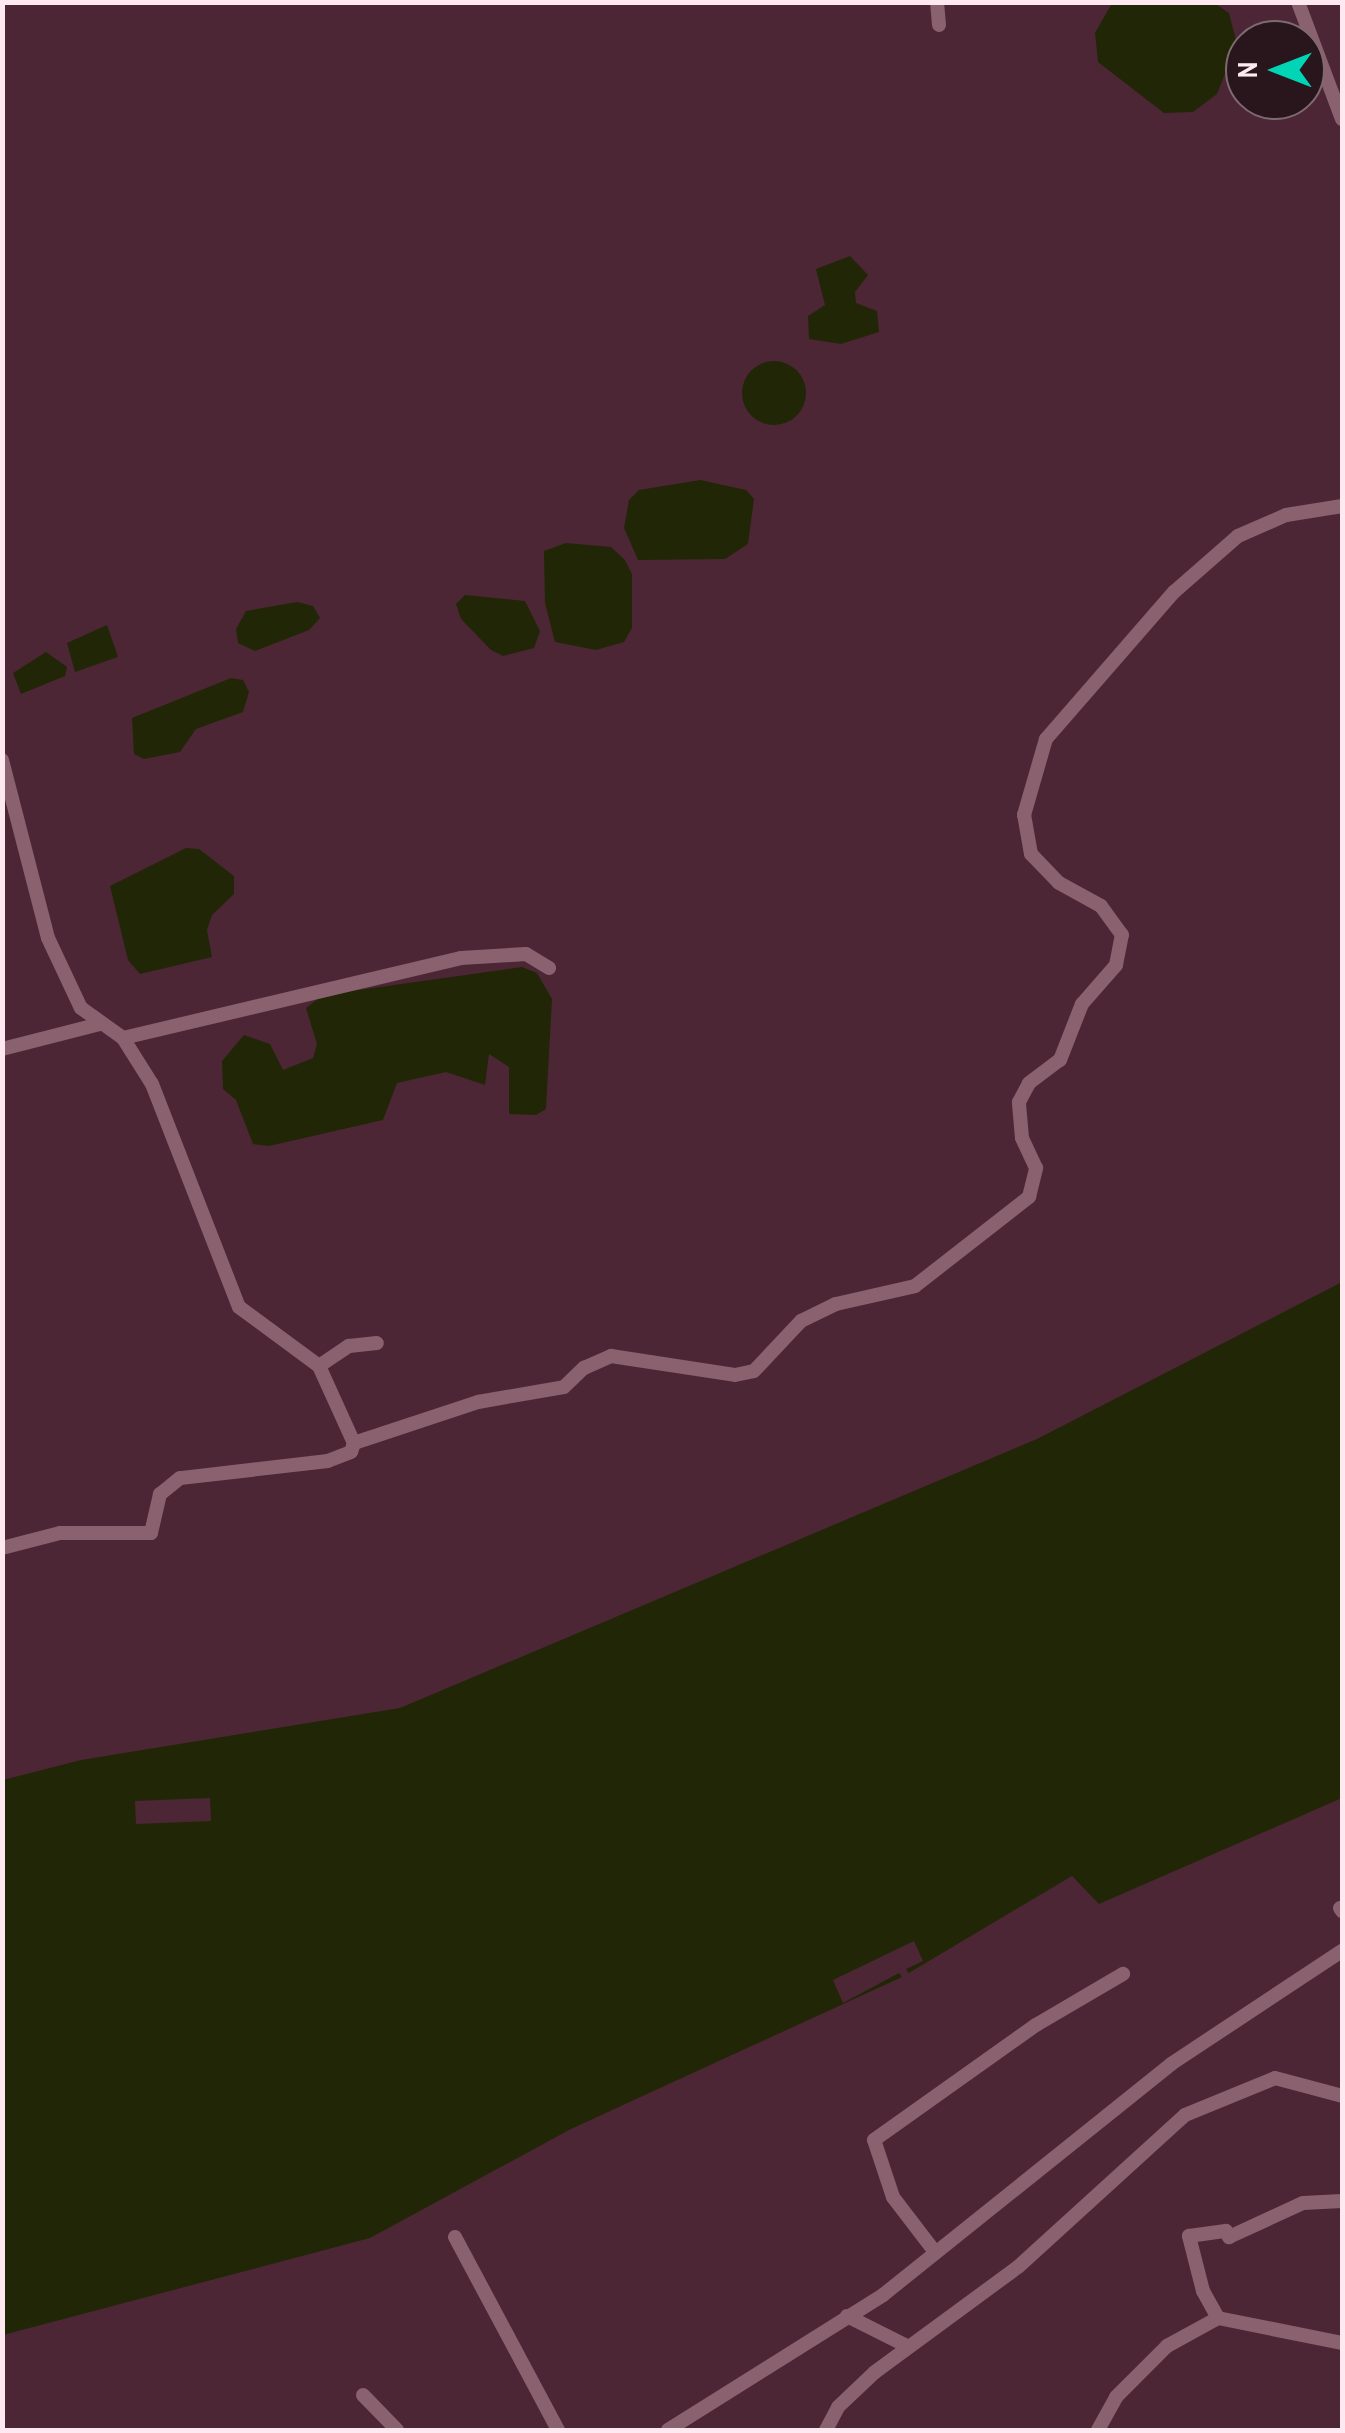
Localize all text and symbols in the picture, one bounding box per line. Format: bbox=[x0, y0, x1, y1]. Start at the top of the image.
north arrow bbox=[1225, 20, 1325, 120]
text: N bbox=[1228, 62, 1266, 78]

